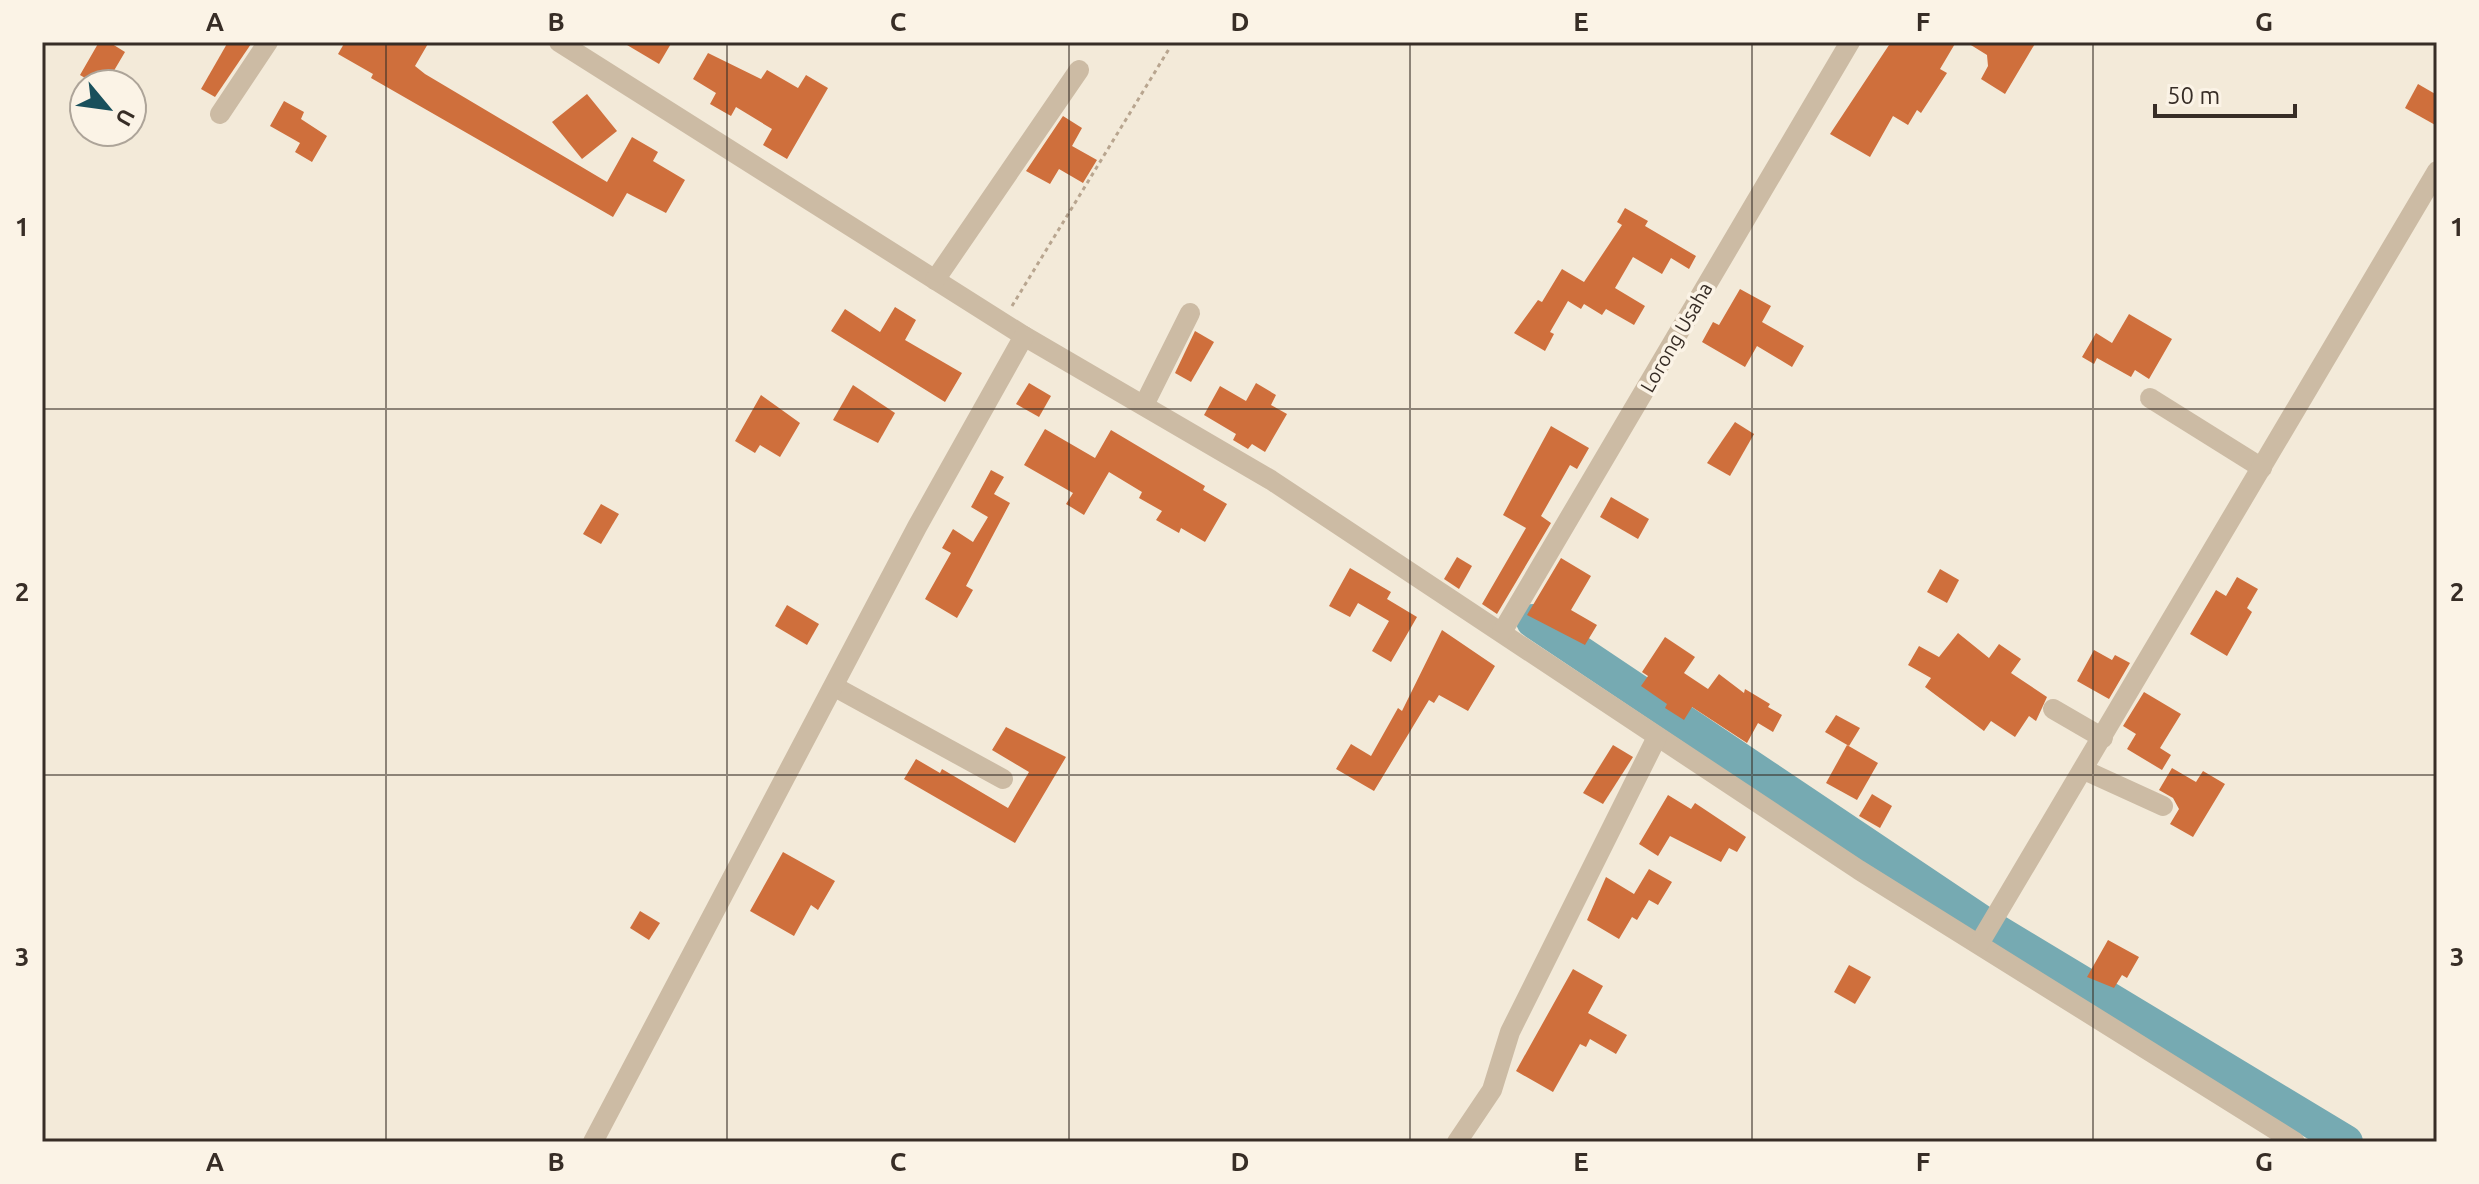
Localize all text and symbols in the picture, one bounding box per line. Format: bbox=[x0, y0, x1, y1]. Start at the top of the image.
text: A bbox=[206, 7, 225, 36]
text: B bbox=[547, 7, 565, 36]
text: C bbox=[890, 7, 907, 36]
text: D bbox=[1231, 7, 1249, 36]
text: E bbox=[1573, 7, 1589, 36]
text: F bbox=[1916, 7, 1930, 36]
text: G bbox=[2255, 7, 2273, 36]
north arrow bbox=[68, 68, 148, 148]
scale bar bbox=[2155, 68, 2295, 118]
text: 50 m bbox=[2167, 82, 2220, 109]
text: U bbox=[111, 105, 141, 131]
text: 1 bbox=[15, 212, 29, 241]
text: 1 bbox=[2450, 212, 2464, 241]
street label: Lorong Usaha bbox=[1635, 278, 1717, 396]
text: 2 bbox=[15, 577, 29, 606]
text: 2 bbox=[2450, 577, 2464, 606]
text: 3 bbox=[15, 942, 29, 971]
text: 3 bbox=[2450, 942, 2464, 971]
text: A bbox=[206, 1147, 225, 1176]
text: B bbox=[547, 1147, 565, 1176]
text: C bbox=[890, 1147, 907, 1176]
text: D bbox=[1231, 1147, 1249, 1176]
text: E bbox=[1573, 1147, 1589, 1176]
text: F bbox=[1916, 1147, 1930, 1176]
text: G bbox=[2255, 1147, 2273, 1176]

